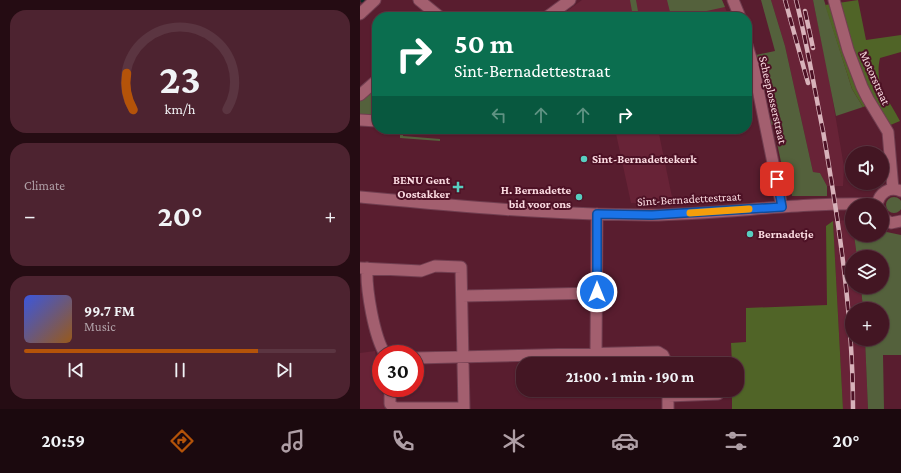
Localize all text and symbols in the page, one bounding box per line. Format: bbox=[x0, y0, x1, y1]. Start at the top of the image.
icon: right bbox=[388, 28, 440, 80]
text: 50 m bbox=[454, 28, 514, 59]
street label: Motorstraat bbox=[857, 49, 894, 108]
text: 23 bbox=[159, 55, 201, 101]
street label: Scheeplosserstraat bbox=[756, 55, 790, 146]
text: Sint-Bernadettestraat bbox=[454, 61, 610, 81]
text: km/h bbox=[165, 100, 196, 116]
icon: left bbox=[488, 104, 510, 126]
icon: ahead bbox=[530, 104, 552, 126]
icon: ahead bbox=[572, 104, 594, 126]
icon: right bbox=[614, 104, 636, 126]
map controls bbox=[845, 146, 889, 346]
button: sound bbox=[845, 146, 889, 190]
place label: Sint-Bernadettekerk bbox=[592, 152, 697, 166]
marker: Sint-Bernadettekerk bbox=[579, 154, 589, 164]
pin bbox=[760, 162, 794, 196]
icon: arrive bbox=[766, 168, 788, 190]
place label: BENU Gent Oostakker bbox=[393, 173, 451, 201]
text: Climate bbox=[24, 178, 65, 193]
marker: BENU Gent Oostakker bbox=[453, 182, 463, 192]
place label: H. Bernadette bid voor ons bbox=[501, 183, 571, 211]
street label: Sint-Bernadettestraat bbox=[637, 189, 742, 209]
marker: H. Bernadette bid voor ons bbox=[574, 192, 584, 202]
button: search bbox=[845, 198, 889, 242]
text: 20° bbox=[157, 199, 203, 232]
text: − bbox=[24, 203, 36, 228]
text: + bbox=[324, 203, 336, 228]
place label: Bernadetje bbox=[758, 227, 814, 241]
marker: Bernadetje bbox=[745, 229, 755, 239]
button: layers bbox=[845, 250, 889, 294]
position arrow bbox=[576, 271, 618, 313]
button: + bbox=[845, 302, 889, 346]
text: 99.7 FM bbox=[84, 303, 135, 319]
text: Music bbox=[84, 319, 116, 334]
speed limit sign: 30 bbox=[372, 345, 424, 397]
icon: previous bbox=[65, 359, 87, 381]
icon: pause bbox=[169, 359, 191, 381]
icon: next bbox=[273, 359, 295, 381]
text: 21:00 · 1 min · 190 m bbox=[566, 369, 694, 385]
icon: directions bbox=[168, 427, 196, 455]
icon: music bbox=[279, 427, 307, 455]
icon: phone bbox=[389, 427, 417, 455]
icon: climate bbox=[500, 427, 528, 455]
icon: car bbox=[611, 427, 639, 455]
icon: filters bbox=[722, 427, 750, 455]
text: 20:59 bbox=[41, 431, 85, 451]
text: 20° bbox=[832, 431, 860, 451]

